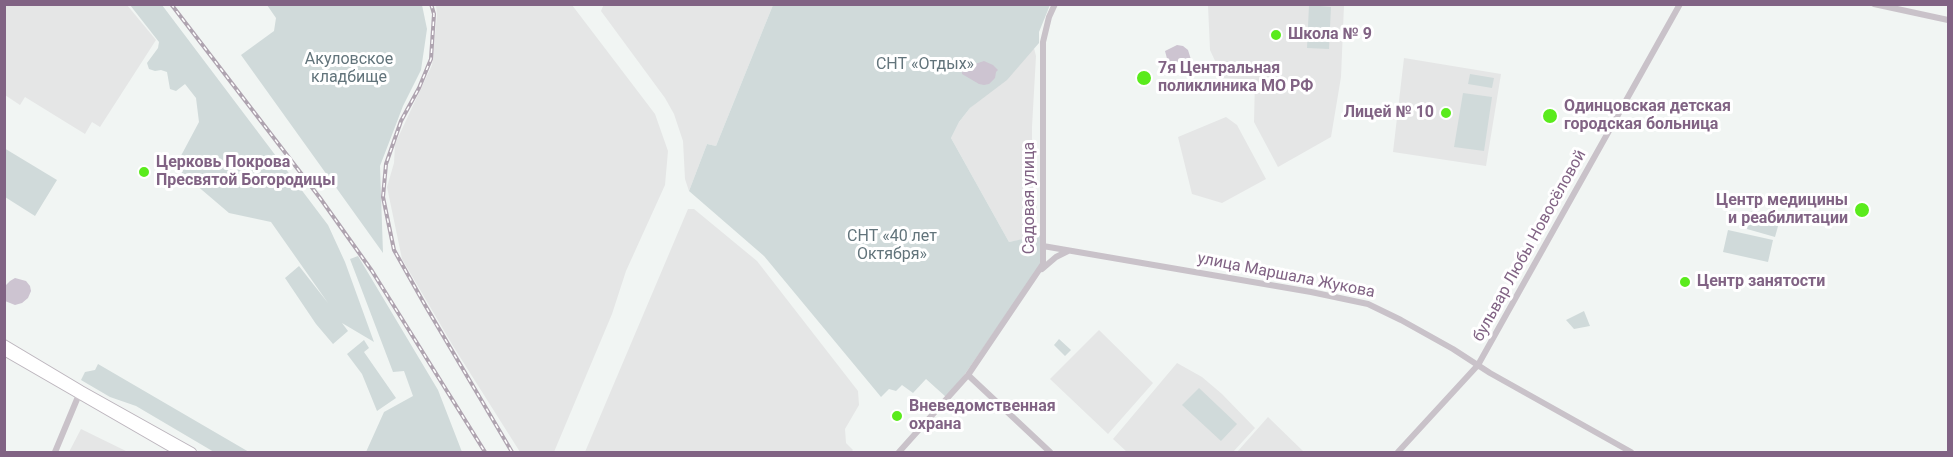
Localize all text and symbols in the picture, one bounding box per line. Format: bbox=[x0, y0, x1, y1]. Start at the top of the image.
place label: Школа № 9 bbox=[1288, 25, 1372, 45]
marker: Школа № 9 bbox=[1269, 28, 1283, 42]
park label: Акуловское кладбище bbox=[305, 50, 393, 88]
park label: СНТ «Отдых» bbox=[876, 55, 974, 75]
place label: 7я Центральная поликлиника МО РФ bbox=[1158, 59, 1313, 97]
marker: 7я Центральная поликлиника МО РФ bbox=[1135, 69, 1153, 87]
place label: Одинцовская детская городская больница bbox=[1564, 97, 1731, 135]
place label: Лицей № 10 bbox=[1344, 103, 1434, 123]
marker: Лицей № 10 bbox=[1439, 106, 1453, 120]
marker: Одинцовская детская городская больница bbox=[1541, 107, 1559, 125]
street label: Садовая улица bbox=[1020, 142, 1040, 254]
street label: бульвар Любы Новосёловой bbox=[1469, 147, 1591, 345]
place label: Церковь Покрова Пресвятой Богородицы bbox=[156, 153, 335, 191]
marker: Церковь Покрова Пресвятой Богородицы bbox=[137, 165, 151, 179]
place label: Центр медицины и реабилитации bbox=[1716, 191, 1848, 229]
marker: Центр медицины и реабилитации bbox=[1853, 201, 1871, 219]
park label: СНТ «40 лет Октября» bbox=[847, 227, 937, 265]
street label: улица Маршала Жукова bbox=[1196, 249, 1376, 303]
place label: Центр занятости bbox=[1697, 272, 1825, 292]
marker: Центр занятости bbox=[1678, 275, 1692, 289]
place label: Вневедомственная охрана bbox=[909, 397, 1056, 435]
marker: Вневедомственная охрана bbox=[890, 409, 904, 423]

